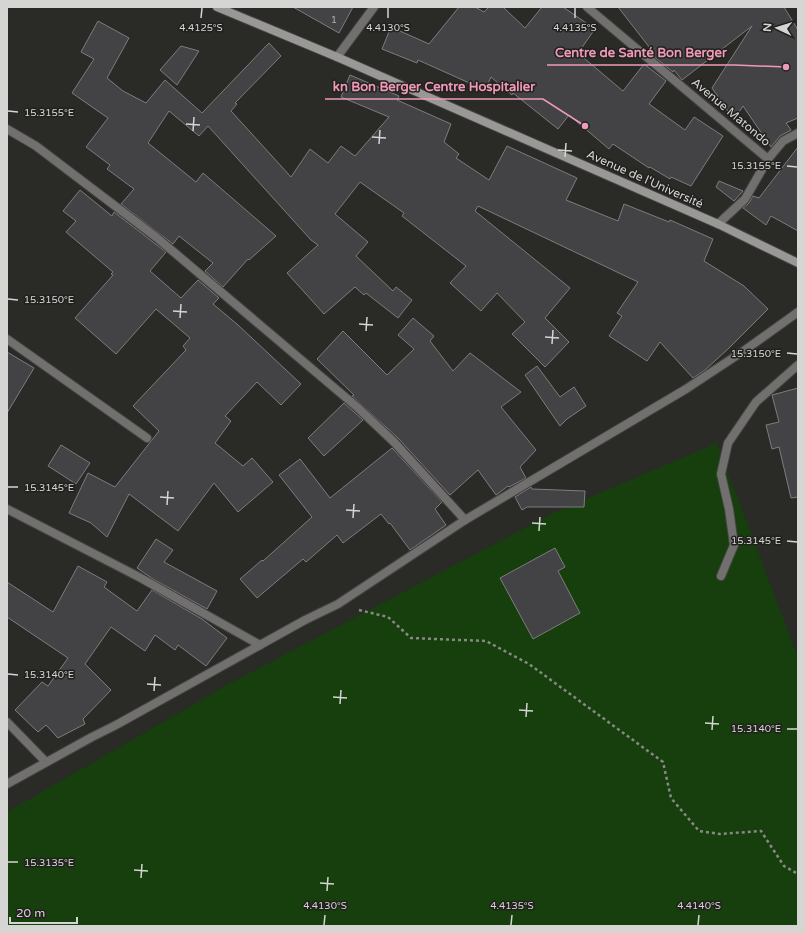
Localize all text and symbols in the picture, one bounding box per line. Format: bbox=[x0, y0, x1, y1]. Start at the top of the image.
north arrow bbox=[757, 8, 797, 48]
house number: 1 bbox=[331, 14, 337, 26]
text: 4.4125°S bbox=[179, 22, 223, 34]
text: 4.4130°S bbox=[366, 22, 410, 34]
text: 4.4135°S bbox=[553, 22, 597, 34]
text: N bbox=[761, 22, 774, 32]
callout: Centre de Santé Bon Berger bbox=[547, 40, 735, 65]
text: Centre de Santé Bon Berger bbox=[555, 45, 728, 61]
callout: kn Bon Berger Centre Hospitalier bbox=[325, 74, 543, 99]
street label: Avenue Matondo bbox=[689, 75, 773, 149]
text: kn Bon Berger Centre Hospitalier bbox=[333, 79, 536, 95]
text: 15.3155°E bbox=[24, 107, 74, 119]
street label: Avenue de l'Université bbox=[585, 147, 706, 211]
text: 15.3155°E bbox=[731, 160, 781, 172]
text: 15.3150°E bbox=[24, 294, 74, 306]
text: 15.3150°E bbox=[731, 348, 781, 360]
text: 15.3145°E bbox=[24, 482, 74, 494]
text: 15.3145°E bbox=[731, 535, 781, 547]
text: 15.3140°E bbox=[24, 669, 74, 681]
text: 15.3140°E bbox=[731, 723, 781, 735]
text: 15.3135°E bbox=[24, 857, 74, 869]
scale bar bbox=[10, 899, 77, 925]
text: 4.4130°S bbox=[303, 900, 347, 912]
text: 4.4135°S bbox=[490, 900, 534, 912]
text: 4.4140°S bbox=[677, 900, 721, 912]
text: 20 m bbox=[16, 906, 45, 920]

